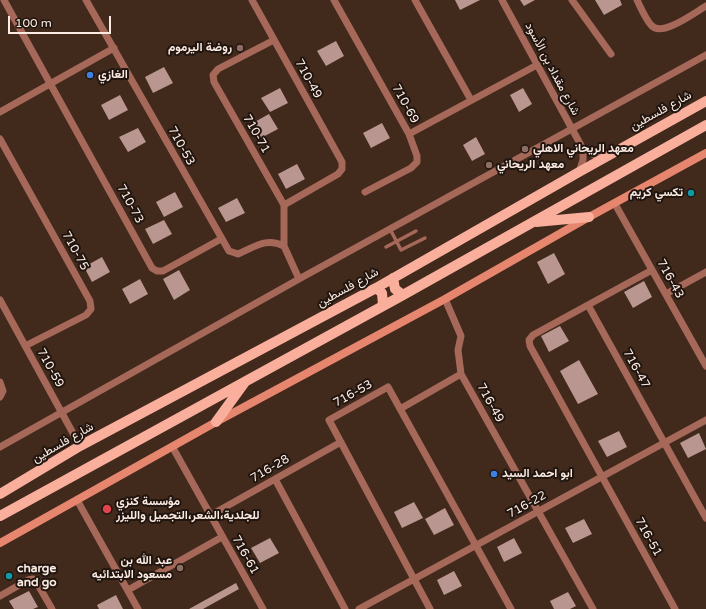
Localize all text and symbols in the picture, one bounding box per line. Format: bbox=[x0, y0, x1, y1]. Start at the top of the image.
scale bar bbox=[10, 8, 113, 34]
text: 100 m bbox=[15, 16, 52, 30]
street label: شارع مقداد بن الأسود bbox=[521, 20, 583, 118]
place label: روضة اليرموم bbox=[168, 41, 232, 55]
marker: روضة اليرموم bbox=[235, 43, 245, 53]
street label: 710-49 bbox=[291, 57, 325, 101]
place label: الغازي bbox=[98, 68, 128, 82]
marker: الغازي bbox=[85, 70, 95, 80]
street label: 710-69 bbox=[388, 82, 422, 126]
street label: شارع فلسطين bbox=[628, 88, 694, 134]
street label: 710-71 bbox=[239, 112, 273, 156]
street label: 710-53 bbox=[164, 124, 198, 168]
place label: معهد الريحاني الاهلي bbox=[533, 142, 634, 156]
marker: معهد الريحاني الاهلي bbox=[520, 144, 530, 154]
place label: معهد الريحاني bbox=[497, 158, 564, 172]
marker: معهد الريحاني bbox=[484, 160, 494, 170]
street label: 710-73 bbox=[113, 182, 147, 226]
place label: تكسي كريم bbox=[630, 186, 683, 200]
marker: تكسي كريم bbox=[686, 188, 696, 198]
street label: 710-75 bbox=[58, 229, 92, 273]
street label: 716-43 bbox=[653, 257, 687, 301]
street label: شارع فلسطين bbox=[315, 265, 381, 311]
street label: 710-59 bbox=[33, 346, 67, 390]
street label: 716-47 bbox=[619, 347, 653, 391]
street label: 716-53 bbox=[331, 377, 375, 411]
street label: 716-49 bbox=[473, 381, 507, 425]
street label: شارع فلسطين bbox=[30, 420, 96, 466]
street label: 716-28 bbox=[248, 452, 292, 486]
place label: ابو احمد السيد bbox=[502, 467, 573, 481]
marker: ابو احمد السيد bbox=[489, 469, 499, 479]
street label: 716-22 bbox=[505, 488, 549, 522]
place label: مؤسسة كنزي للجلدية،الشعر،التجميل والليزر bbox=[116, 495, 260, 523]
marker: مؤسسة كنزي للجلدية،الشعر،التجميل والليزر bbox=[101, 503, 113, 515]
street label: 716-51 bbox=[631, 515, 665, 559]
street label: 716-61 bbox=[228, 533, 262, 577]
place label: عبد الله بن مسعود الابتدائيه bbox=[92, 554, 172, 582]
place label: charge and go bbox=[17, 562, 57, 590]
marker: عبد الله بن مسعود الابتدائيه bbox=[175, 563, 185, 573]
marker: charge and go bbox=[4, 571, 14, 581]

